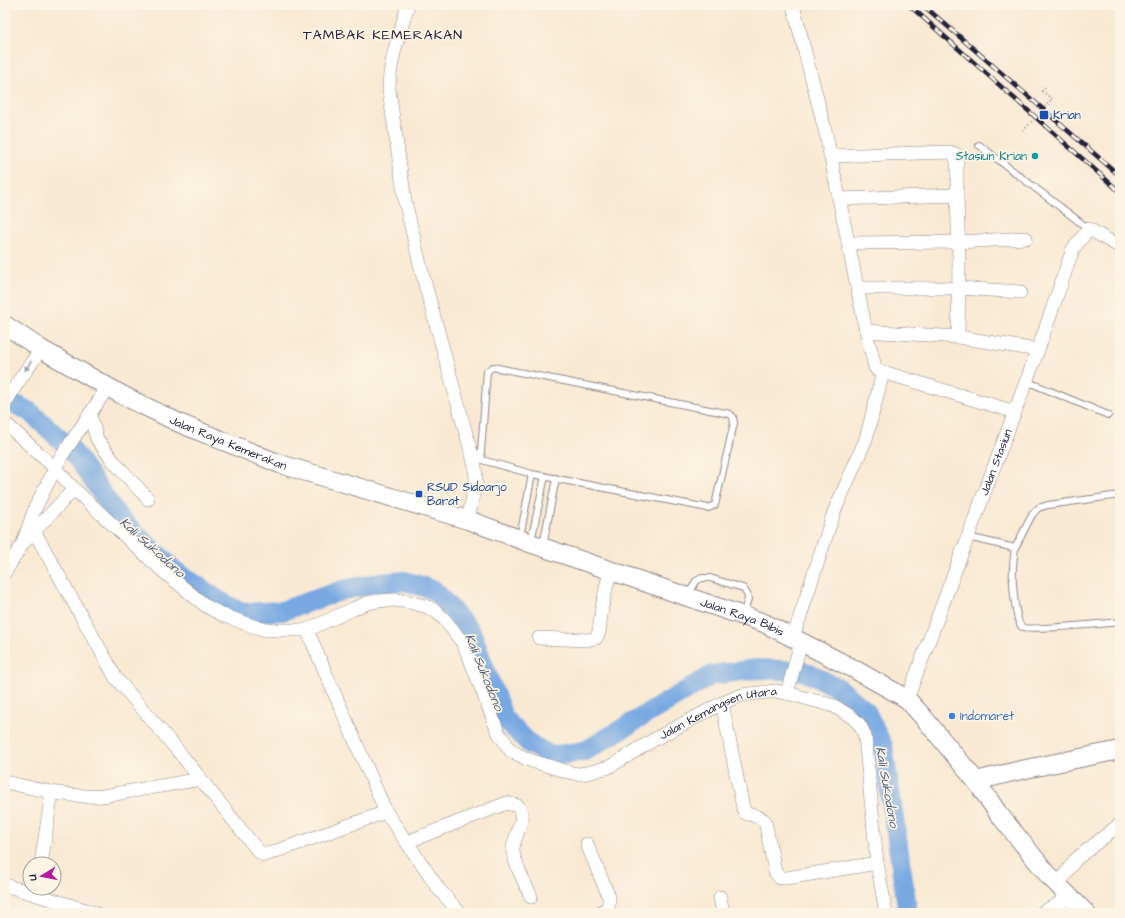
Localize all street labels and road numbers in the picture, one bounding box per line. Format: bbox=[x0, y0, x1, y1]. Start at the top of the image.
street label: Jalan Raya Kemerakan bbox=[166, 412, 289, 475]
street label: Jalan Stasiun bbox=[976, 427, 1017, 498]
street label: Jalan Raya Bibis bbox=[698, 594, 787, 641]
street label: Jalan Kemangsen Utara bbox=[656, 683, 778, 744]

